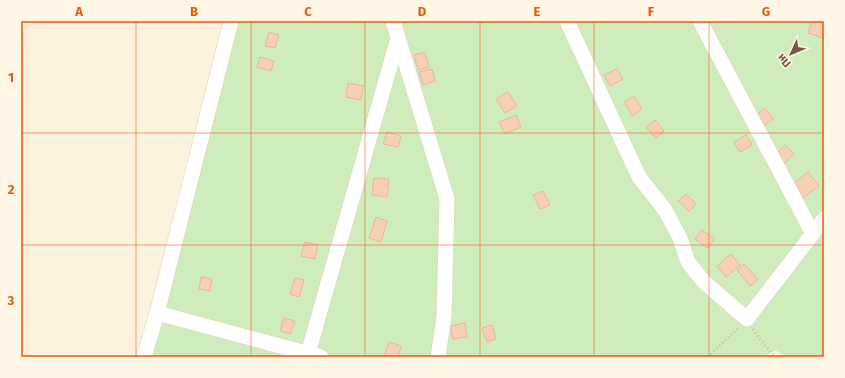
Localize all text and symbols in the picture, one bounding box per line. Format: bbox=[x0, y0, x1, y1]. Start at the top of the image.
text: A bbox=[74, 4, 83, 19]
text: B bbox=[190, 4, 198, 19]
text: C bbox=[304, 4, 312, 19]
text: D bbox=[418, 4, 427, 19]
text: E bbox=[534, 4, 541, 19]
text: F bbox=[648, 4, 655, 19]
text: G bbox=[762, 4, 770, 19]
north arrow bbox=[771, 34, 811, 74]
text: Пн bbox=[775, 51, 794, 70]
text: 1 bbox=[8, 70, 14, 85]
text: 2 bbox=[8, 182, 15, 197]
text: 3 bbox=[7, 293, 15, 308]

